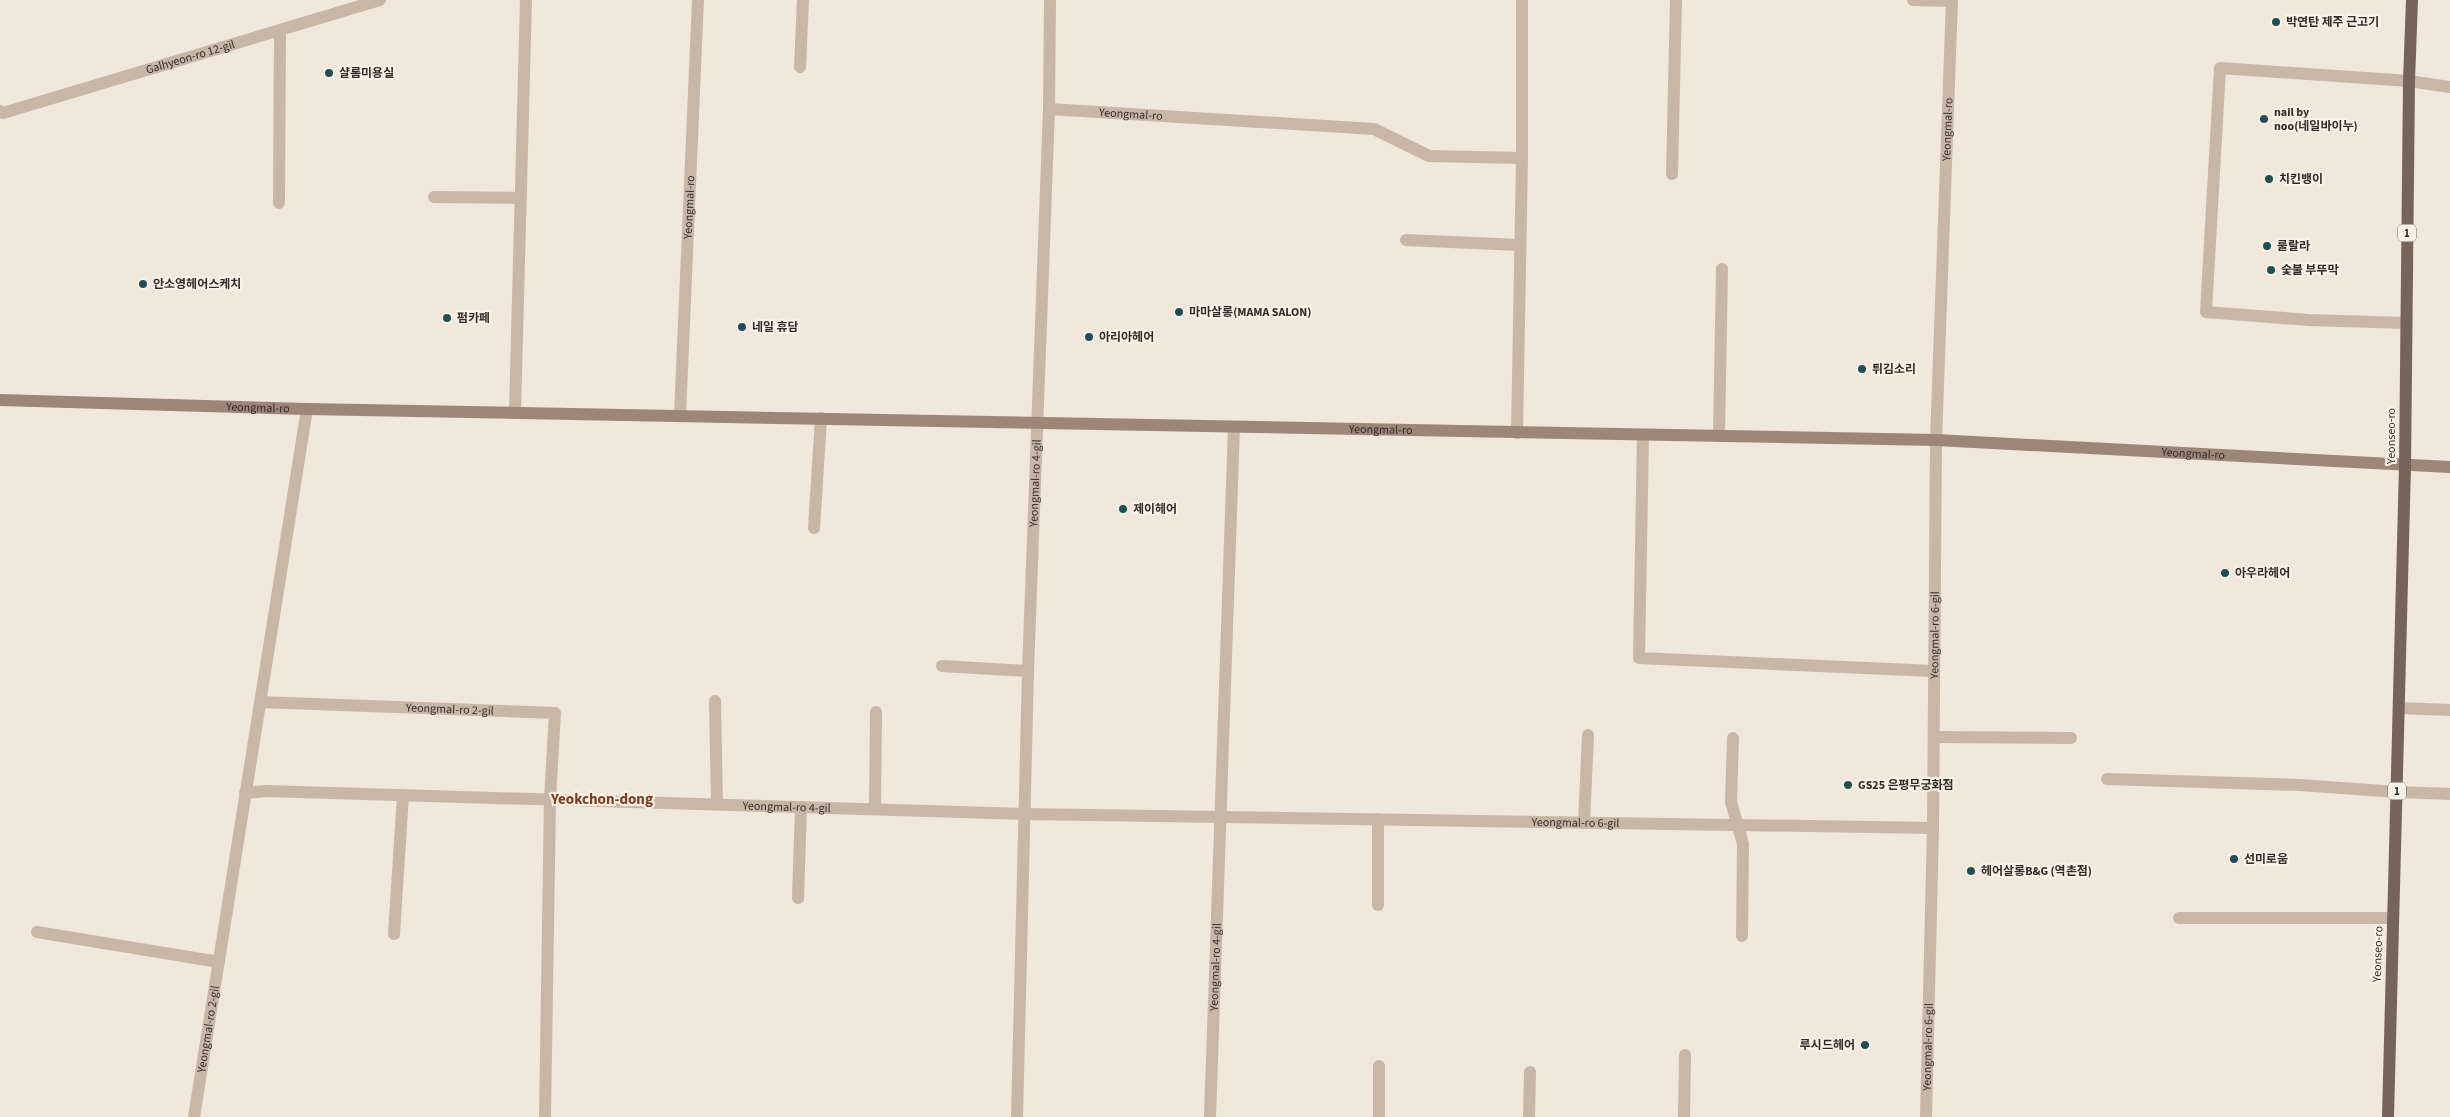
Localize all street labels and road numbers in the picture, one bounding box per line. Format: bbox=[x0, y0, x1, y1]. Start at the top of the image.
street label: Galhyeon-ro 12-gil bbox=[144, 36, 237, 78]
street label: Yeongmal-ro bbox=[1938, 97, 1957, 162]
street label: Yeongmal-ro bbox=[1098, 104, 1163, 124]
street label: Yeongmal-ro bbox=[679, 175, 699, 240]
road number: 1 bbox=[2398, 224, 2416, 242]
street label: Yeongmal-ro bbox=[225, 398, 290, 417]
street label: Yeonseo-ro bbox=[2383, 408, 2400, 465]
street label: Yeongmal-ro bbox=[1348, 420, 1413, 439]
street label: Yeongmal-ro 4-gil bbox=[1025, 439, 1045, 529]
street label: Yeongmal-ro bbox=[2160, 443, 2225, 464]
street label: Yeongmal-ro 6-gil bbox=[1926, 591, 1943, 680]
street label: Yeongmal-ro 2-gil bbox=[405, 699, 494, 719]
road number: 1 bbox=[2388, 782, 2406, 799]
street label: Yeongmal-ro 4-gil bbox=[741, 797, 831, 817]
street label: Yeongmal-ro 6-gil bbox=[1530, 813, 1620, 832]
street label: Yeongmal-ro 4-gil bbox=[1205, 923, 1225, 1012]
street label: Yeonseo-ro bbox=[2368, 926, 2387, 983]
street label: Yeongmal-ro 2-gil bbox=[193, 984, 223, 1075]
street label: Yeongmal-ro 6-gil bbox=[1918, 1003, 1937, 1092]

